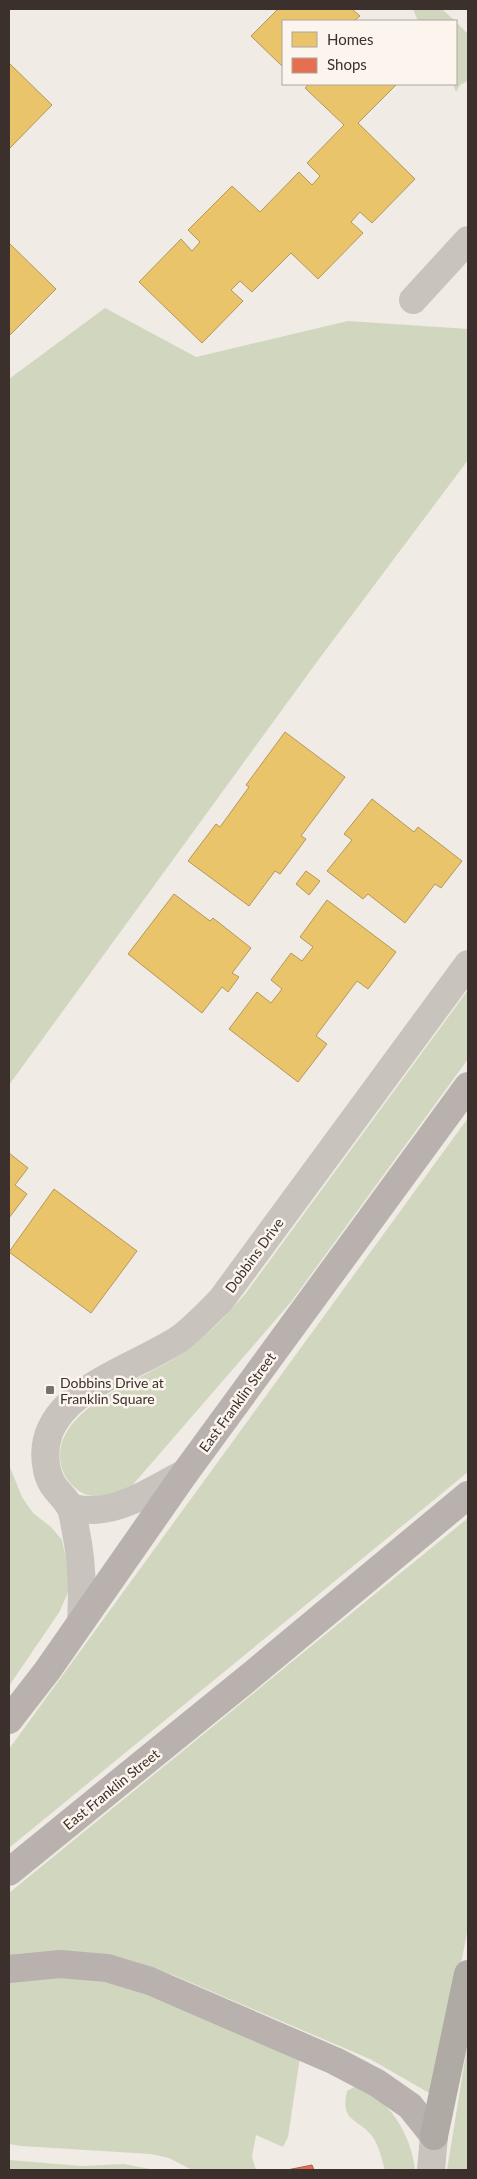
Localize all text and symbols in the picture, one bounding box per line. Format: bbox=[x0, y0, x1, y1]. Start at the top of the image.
legend bbox=[282, 20, 457, 85]
text: Homes bbox=[327, 30, 373, 48]
text: Shops bbox=[327, 55, 367, 73]
street label: Dobbins Drive bbox=[221, 1214, 287, 1296]
street label: East Franklin Street bbox=[195, 1349, 279, 1455]
place label: Dobbins Drive at Franklin Square bbox=[60, 1374, 164, 1407]
marker: Dobbins Drive at Franklin Square bbox=[44, 1384, 56, 1396]
street label: East Franklin Street bbox=[60, 1745, 162, 1833]

